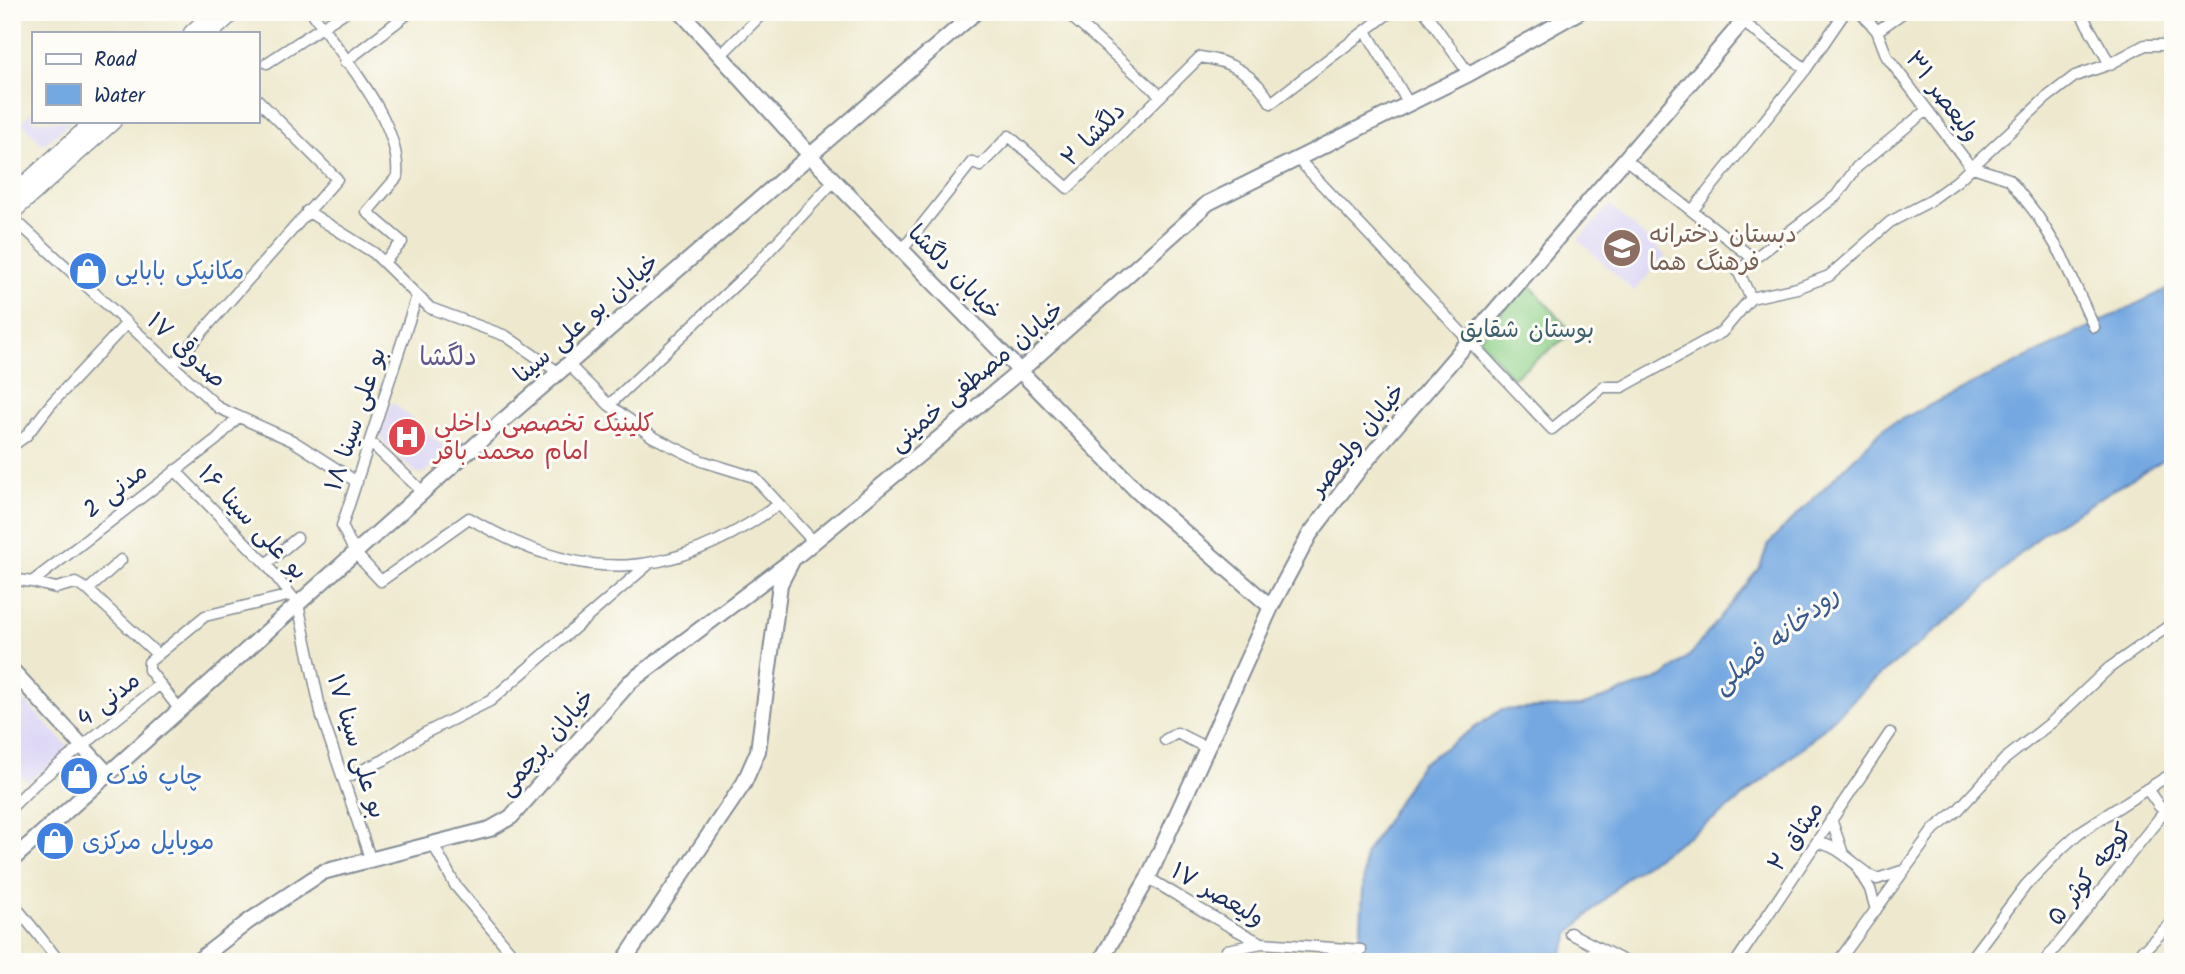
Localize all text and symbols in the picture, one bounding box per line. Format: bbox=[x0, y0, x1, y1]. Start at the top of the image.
legend bbox=[32, 32, 259, 122]
street label: ولیعصر ۳۱ bbox=[1894, 43, 1989, 151]
text: Road bbox=[94, 44, 137, 77]
text: Water bbox=[94, 80, 146, 113]
street label: دلگشا ۲ bbox=[1052, 93, 1136, 177]
street label: خیابان دلگشا bbox=[897, 216, 1010, 330]
place label: دبستان دخترانه فرهنگ هما bbox=[1649, 216, 1797, 283]
school or university icon: دبستان دخترانه فرهنگ هما bbox=[1601, 227, 1643, 269]
street label: خیابان بو علی سینا bbox=[505, 244, 669, 394]
shop icon: مکانیکی بابایی bbox=[67, 250, 109, 292]
place label: مکانیکی بابایی bbox=[115, 253, 244, 292]
street label: خیابان مصطفی خمینی bbox=[881, 292, 1073, 462]
street label: صدوقی ۱۷ bbox=[137, 303, 235, 399]
park label: بوستان شقایق bbox=[1460, 311, 1594, 350]
district label: دلگشا bbox=[419, 337, 477, 379]
street label: بو علی سینا ۱۸ bbox=[315, 343, 398, 496]
street label: خیابان ولیعصر bbox=[1299, 375, 1416, 507]
place label: کلینیک تخصصی داخلی امام محمد باقر bbox=[432, 405, 654, 472]
hospital icon: کلینیک تخصصی داخلی امام محمد باقر bbox=[386, 416, 428, 458]
street label: مدنی 2 bbox=[75, 453, 157, 529]
street label: بو علی سینا ۱۶ bbox=[188, 456, 316, 590]
water label: رودخانه فصلی bbox=[1703, 576, 1849, 705]
street label: مدنی 4 bbox=[68, 662, 149, 738]
street label: بو علی سینا ۱۷ bbox=[315, 669, 396, 823]
street label: خیابان پرچمی bbox=[489, 680, 605, 806]
shop icon: چاپ فدک bbox=[58, 755, 100, 797]
place label: چاپ فدک bbox=[106, 758, 202, 797]
street label: میثاق ۲ bbox=[1758, 793, 1834, 880]
street label: کوچه کوثر ۵ bbox=[2037, 815, 2143, 935]
shop icon: موبایل مرکزی bbox=[34, 820, 76, 862]
place label: موبایل مرکزی bbox=[82, 823, 214, 862]
street label: ولیعصر ۱۷ bbox=[1163, 853, 1272, 938]

